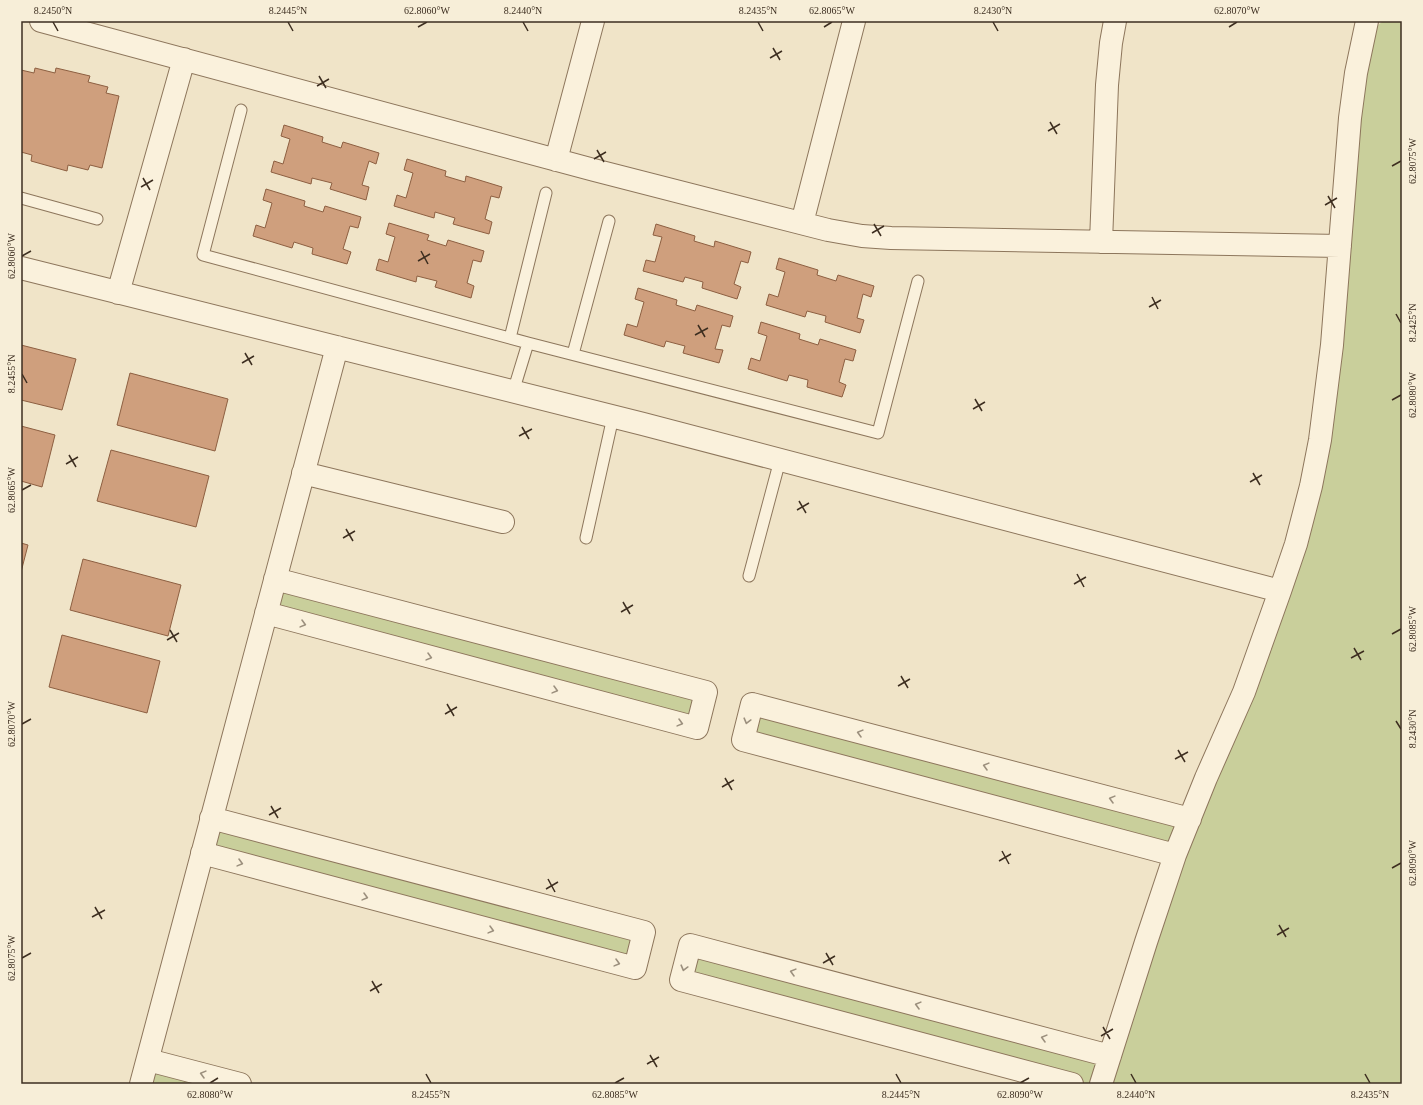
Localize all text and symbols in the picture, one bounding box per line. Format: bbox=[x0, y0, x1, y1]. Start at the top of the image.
text: 8.2450°N bbox=[34, 5, 72, 16]
text: 8.2445°N bbox=[269, 5, 307, 16]
text: 62.8060°W bbox=[404, 5, 451, 16]
text: 8.2440°N bbox=[504, 5, 542, 16]
text: 8.2435°N bbox=[739, 5, 777, 16]
text: 62.8065°W bbox=[809, 5, 856, 16]
text: 8.2430°N bbox=[974, 5, 1012, 16]
text: 62.8070°W bbox=[1214, 5, 1261, 16]
text: 62.8075°W bbox=[1407, 137, 1418, 184]
text: 62.8060°W bbox=[6, 232, 17, 279]
text: 8.2425°N bbox=[1407, 304, 1418, 342]
text: 8.2455°N bbox=[6, 355, 17, 393]
text: 62.8080°W bbox=[1407, 371, 1418, 418]
text: 62.8065°W bbox=[6, 466, 17, 513]
text: 62.8085°W bbox=[1407, 605, 1418, 652]
one-way arrow bbox=[300, 619, 307, 627]
one-way arrow bbox=[425, 652, 432, 661]
one-way arrow bbox=[551, 685, 558, 694]
text: 62.8070°W bbox=[6, 700, 17, 747]
text: 8.2430°N bbox=[1407, 710, 1418, 748]
one-way arrow bbox=[744, 718, 752, 725]
one-way arrow bbox=[677, 719, 684, 727]
one-way arrow bbox=[857, 729, 863, 737]
one-way arrow bbox=[983, 762, 990, 771]
one-way arrow bbox=[1108, 795, 1115, 804]
text: 62.8090°W bbox=[1407, 839, 1418, 886]
one-way arrow bbox=[237, 859, 243, 867]
one-way arrow bbox=[362, 892, 369, 900]
one-way arrow bbox=[487, 925, 494, 934]
text: 62.8075°W bbox=[6, 934, 17, 981]
one-way arrow bbox=[613, 958, 620, 967]
one-way arrow bbox=[680, 964, 689, 971]
one-way arrow bbox=[789, 968, 796, 976]
one-way arrow bbox=[915, 1001, 922, 1010]
one-way arrow bbox=[1041, 1035, 1047, 1043]
one-way arrow bbox=[199, 1070, 206, 1079]
text: 62.8080°W bbox=[187, 1089, 234, 1100]
text: 8.2455°N bbox=[412, 1089, 450, 1100]
text: 62.8085°W bbox=[592, 1089, 639, 1100]
text: 8.2445°N bbox=[882, 1089, 920, 1100]
text: 62.8090°W bbox=[997, 1089, 1044, 1100]
text: 8.2440°N bbox=[1117, 1089, 1155, 1100]
text: 8.2435°N bbox=[1351, 1089, 1389, 1100]

